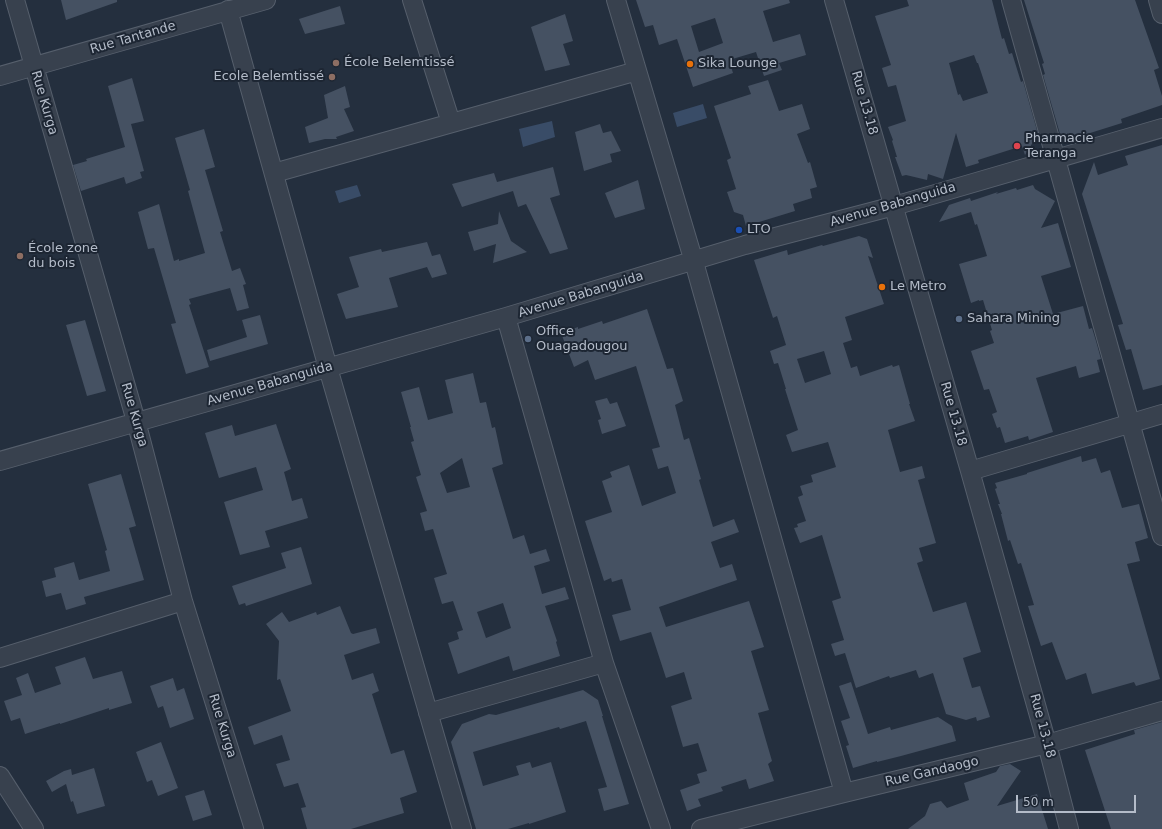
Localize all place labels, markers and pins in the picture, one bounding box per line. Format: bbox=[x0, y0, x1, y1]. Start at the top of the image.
place label: École Belemtissé bbox=[344, 55, 454, 71]
place label: Sika Lounge bbox=[698, 56, 777, 72]
marker: École Belemtissé bbox=[331, 58, 341, 68]
marker: Sika Lounge bbox=[685, 59, 695, 69]
place label: Ecole Belemtissé bbox=[214, 69, 324, 85]
marker: Ecole Belemtissé bbox=[327, 72, 337, 82]
place label: Pharmacie Teranga bbox=[1025, 131, 1094, 162]
marker: Pharmacie Teranga bbox=[1012, 141, 1022, 151]
place label: LTO bbox=[747, 222, 771, 238]
marker: LTO bbox=[734, 225, 744, 235]
place label: École zone du bois bbox=[28, 241, 98, 272]
marker: École zone du bois bbox=[15, 251, 25, 261]
place label: Le Metro bbox=[890, 279, 946, 295]
marker: Le Metro bbox=[877, 282, 887, 292]
place label: Sahara Mining bbox=[967, 311, 1060, 327]
marker: Sahara Mining bbox=[954, 314, 964, 324]
place label: Office Ouagadougou bbox=[536, 324, 628, 355]
marker: Office Ouagadougou bbox=[523, 334, 533, 344]

